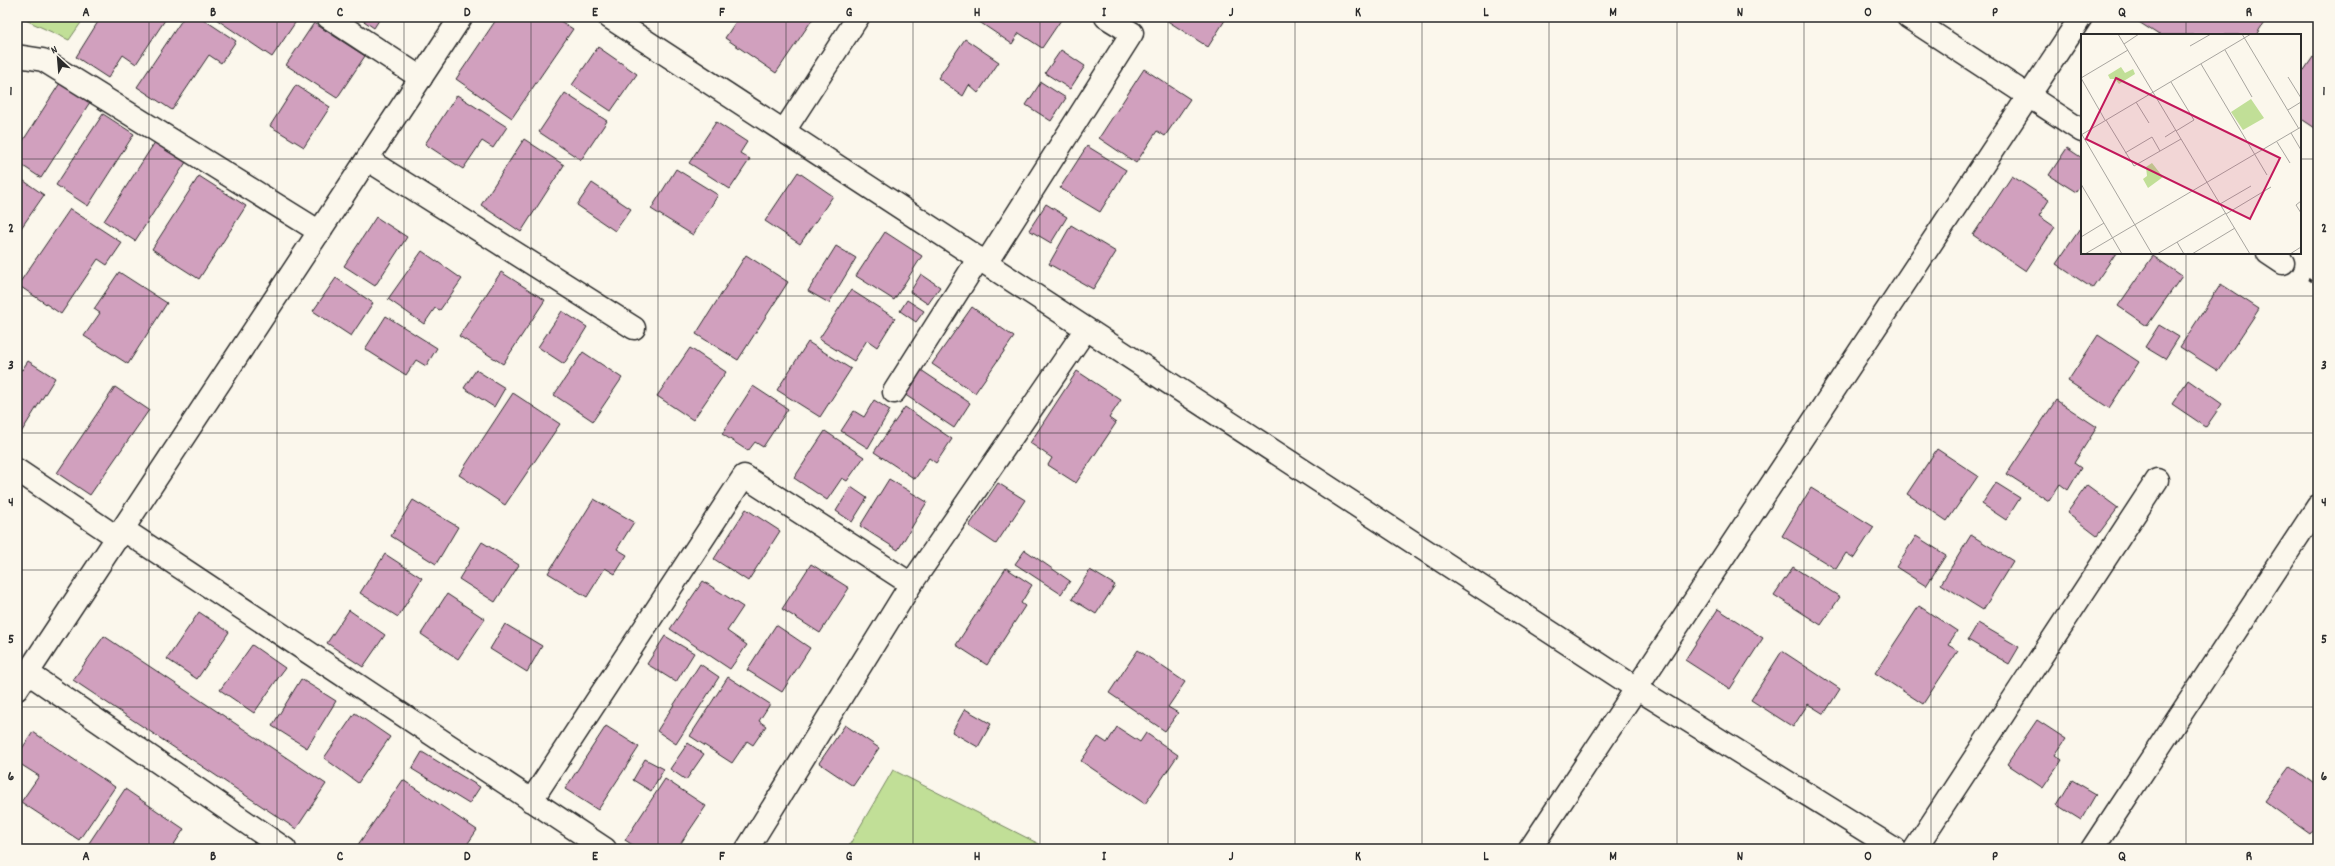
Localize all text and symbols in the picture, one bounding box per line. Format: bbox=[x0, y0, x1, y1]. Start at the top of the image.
text: A bbox=[82, 4, 90, 23]
text: B bbox=[210, 4, 216, 23]
text: C bbox=[337, 4, 344, 23]
text: D bbox=[464, 4, 471, 23]
text: E bbox=[592, 4, 599, 23]
text: F bbox=[719, 4, 725, 23]
text: G bbox=[846, 4, 853, 23]
text: H bbox=[974, 4, 981, 23]
text: I bbox=[1102, 4, 1107, 23]
text: J bbox=[1229, 4, 1234, 23]
text: K bbox=[1355, 4, 1361, 23]
text: L bbox=[1483, 4, 1489, 23]
text: M bbox=[1609, 4, 1617, 23]
text: N bbox=[1737, 4, 1743, 23]
text: O bbox=[1864, 4, 1872, 23]
text: P bbox=[1992, 4, 1998, 23]
text: Q bbox=[2118, 4, 2126, 23]
text: R bbox=[2246, 4, 2252, 23]
inset map bbox=[2081, 34, 2301, 254]
north arrow bbox=[38, 38, 78, 78]
text: N bbox=[49, 42, 61, 59]
text: 1 bbox=[10, 83, 13, 102]
text: 1 bbox=[2323, 83, 2326, 102]
text: 2 bbox=[8, 220, 14, 239]
text: 2 bbox=[2321, 220, 2327, 239]
text: 3 bbox=[8, 357, 14, 376]
text: 3 bbox=[2321, 357, 2327, 376]
text: 4 bbox=[8, 494, 14, 513]
text: 4 bbox=[2321, 494, 2327, 513]
text: 5 bbox=[8, 631, 14, 650]
text: 5 bbox=[2321, 631, 2327, 650]
text: 6 bbox=[8, 768, 15, 787]
text: 6 bbox=[2321, 768, 2328, 787]
text: A bbox=[82, 848, 90, 866]
text: B bbox=[210, 848, 216, 866]
text: C bbox=[337, 848, 344, 866]
text: D bbox=[464, 848, 471, 866]
text: E bbox=[592, 848, 599, 866]
text: F bbox=[719, 848, 725, 866]
text: G bbox=[846, 848, 853, 866]
text: H bbox=[974, 848, 981, 866]
text: I bbox=[1102, 848, 1107, 866]
text: J bbox=[1229, 848, 1234, 866]
text: K bbox=[1355, 848, 1361, 866]
text: L bbox=[1483, 848, 1489, 866]
text: M bbox=[1609, 848, 1617, 866]
text: N bbox=[1737, 848, 1743, 866]
text: O bbox=[1864, 848, 1872, 866]
text: P bbox=[1992, 848, 1998, 866]
text: Q bbox=[2118, 848, 2126, 866]
text: R bbox=[2246, 848, 2252, 866]

